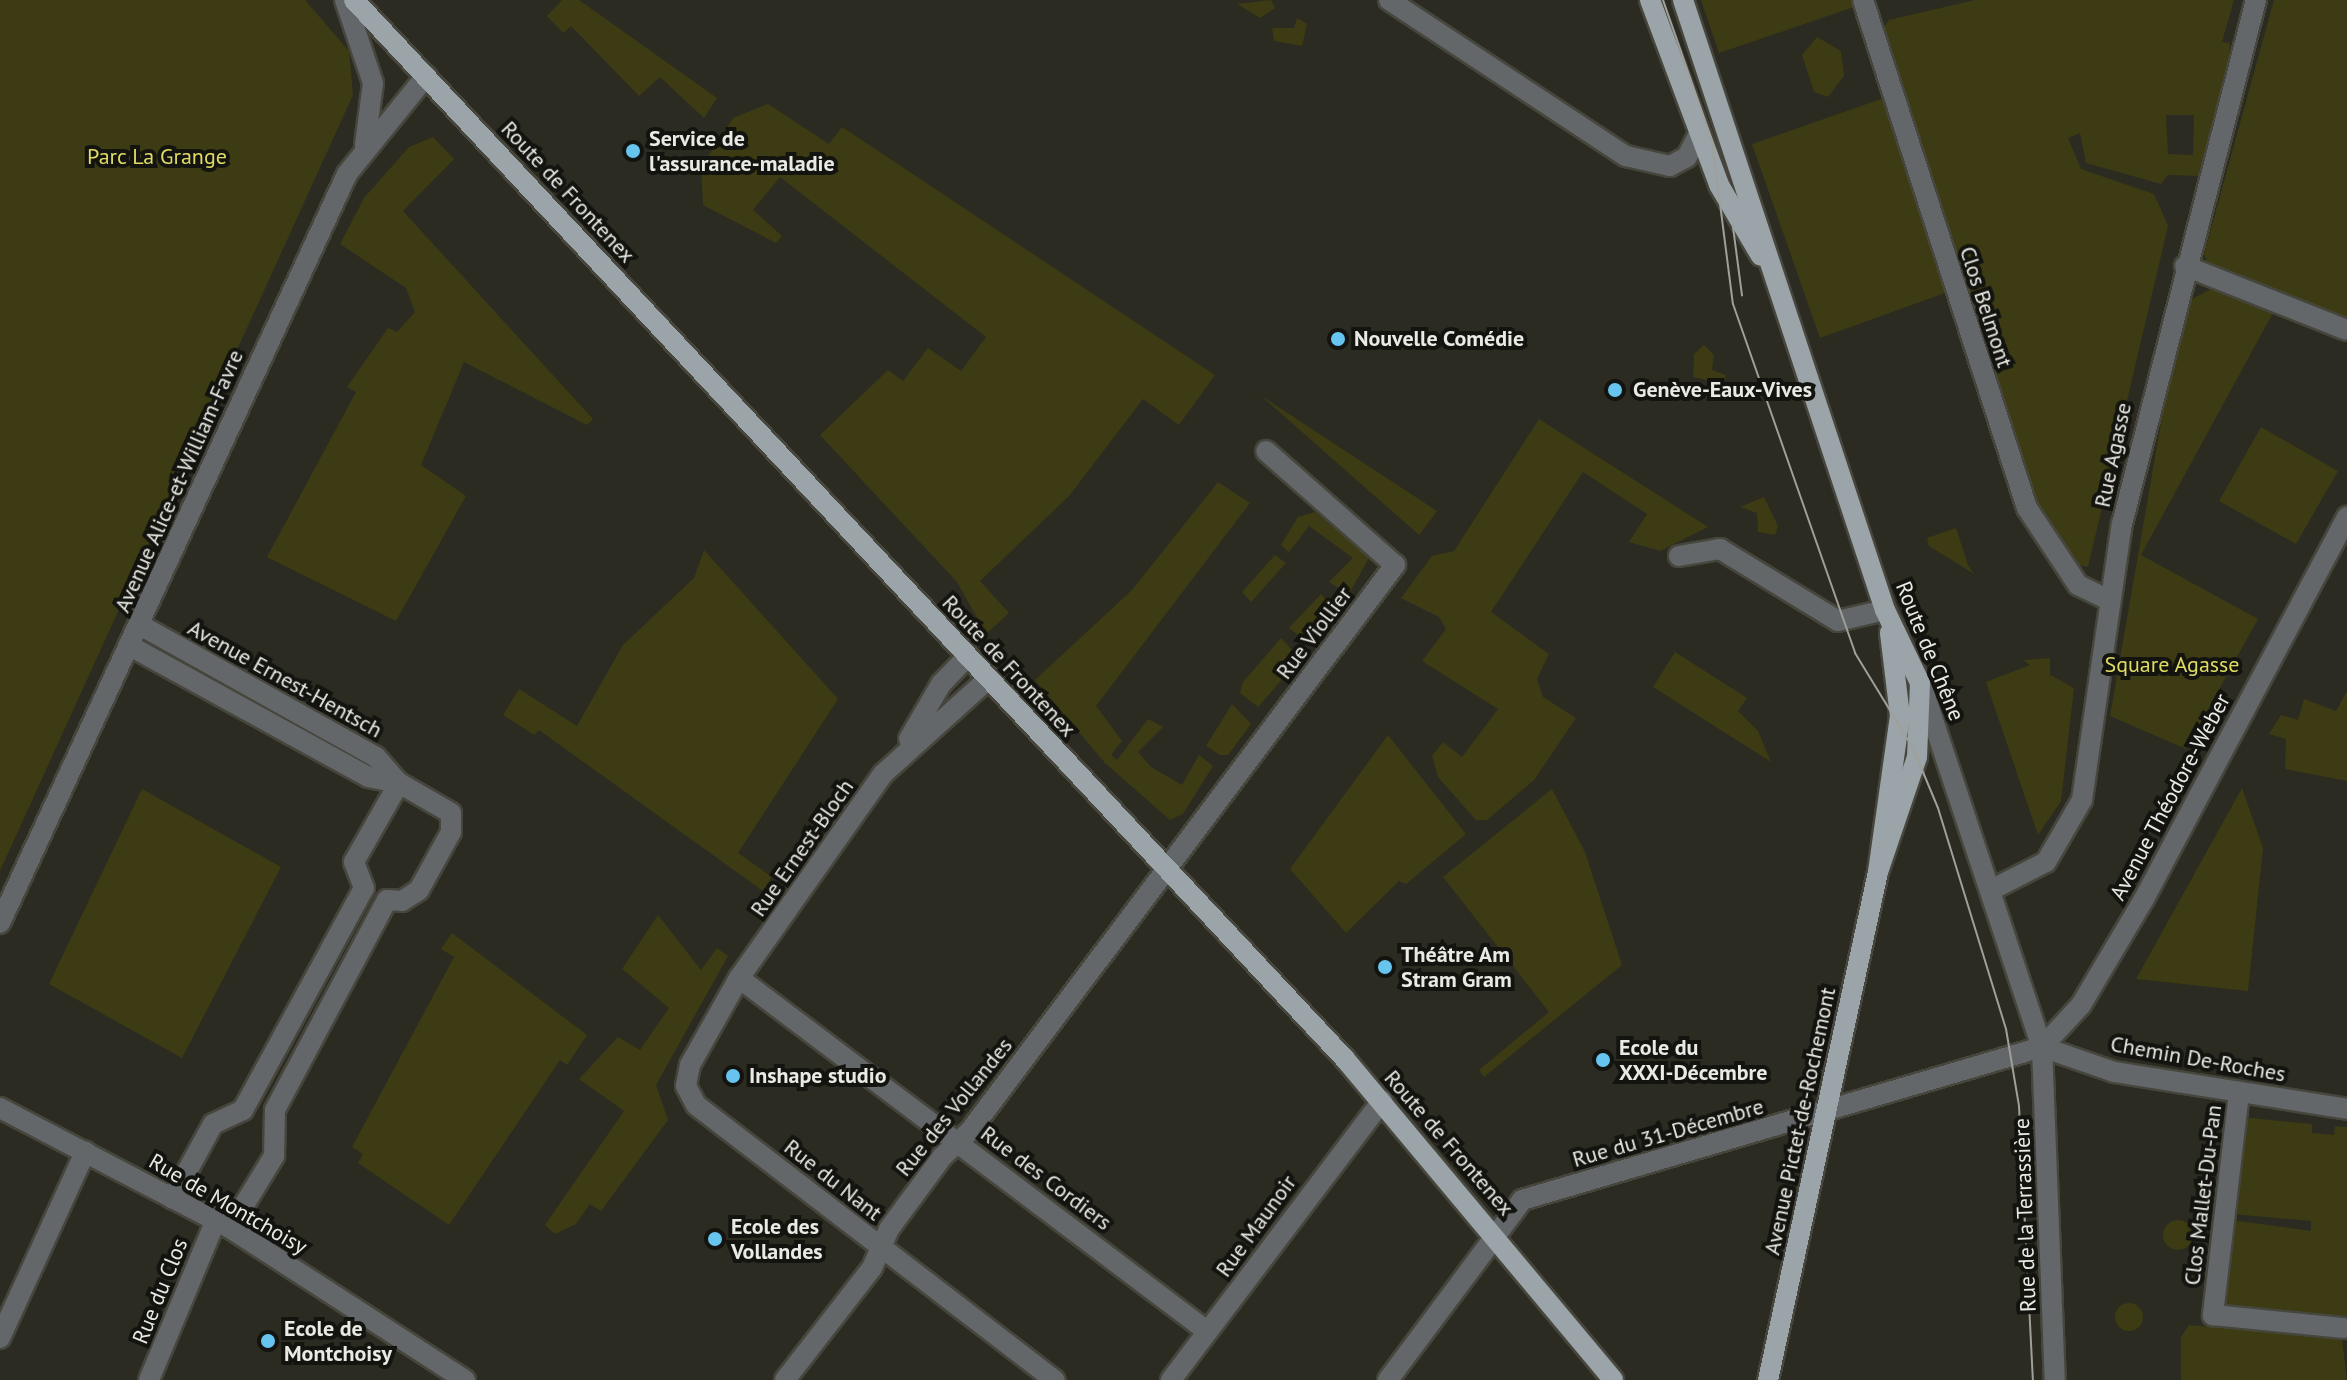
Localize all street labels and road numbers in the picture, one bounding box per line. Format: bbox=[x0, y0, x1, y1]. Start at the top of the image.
street label: Route de Frontenex bbox=[496, 116, 640, 268]
street label: Clos Belmont bbox=[1954, 243, 2018, 371]
street label: Avenue Alice-et-William-Favre bbox=[109, 345, 249, 617]
street label: Rue Agasse bbox=[2089, 400, 2137, 510]
street label: Route de Chêne bbox=[1890, 578, 1970, 724]
street label: Rue Viollier bbox=[1271, 581, 1357, 685]
street label: Route de Frontenex bbox=[937, 590, 1081, 742]
street label: Avenue Ernest-Hentsch bbox=[183, 615, 387, 743]
street label: Avenue Théodore-Weber bbox=[2104, 689, 2236, 905]
street label: Rue Ernest-Bloch bbox=[745, 774, 859, 922]
street label: Avenue Pictet-de-Rochemont bbox=[1759, 985, 1841, 1257]
street label: Chemin De-Roches bbox=[2108, 1031, 2288, 1087]
street label: Rue des Vollandes bbox=[890, 1032, 1018, 1182]
street label: Route de Frontenex bbox=[1379, 1065, 1519, 1221]
street label: Rue du 31-Décembre bbox=[1569, 1093, 1767, 1173]
street label: Clos Mallet-Du-Pan bbox=[2179, 1103, 2227, 1287]
street label: Rue de la Terrassière bbox=[2008, 1117, 2042, 1313]
street label: Rue des Cordiers bbox=[976, 1120, 1116, 1236]
street label: Rue du Nant bbox=[779, 1134, 887, 1226]
street label: Rue de Montchoisy bbox=[144, 1148, 312, 1260]
street label: Rue Maunoir bbox=[1210, 1170, 1302, 1282]
street label: Rue du Clos bbox=[127, 1234, 193, 1348]

